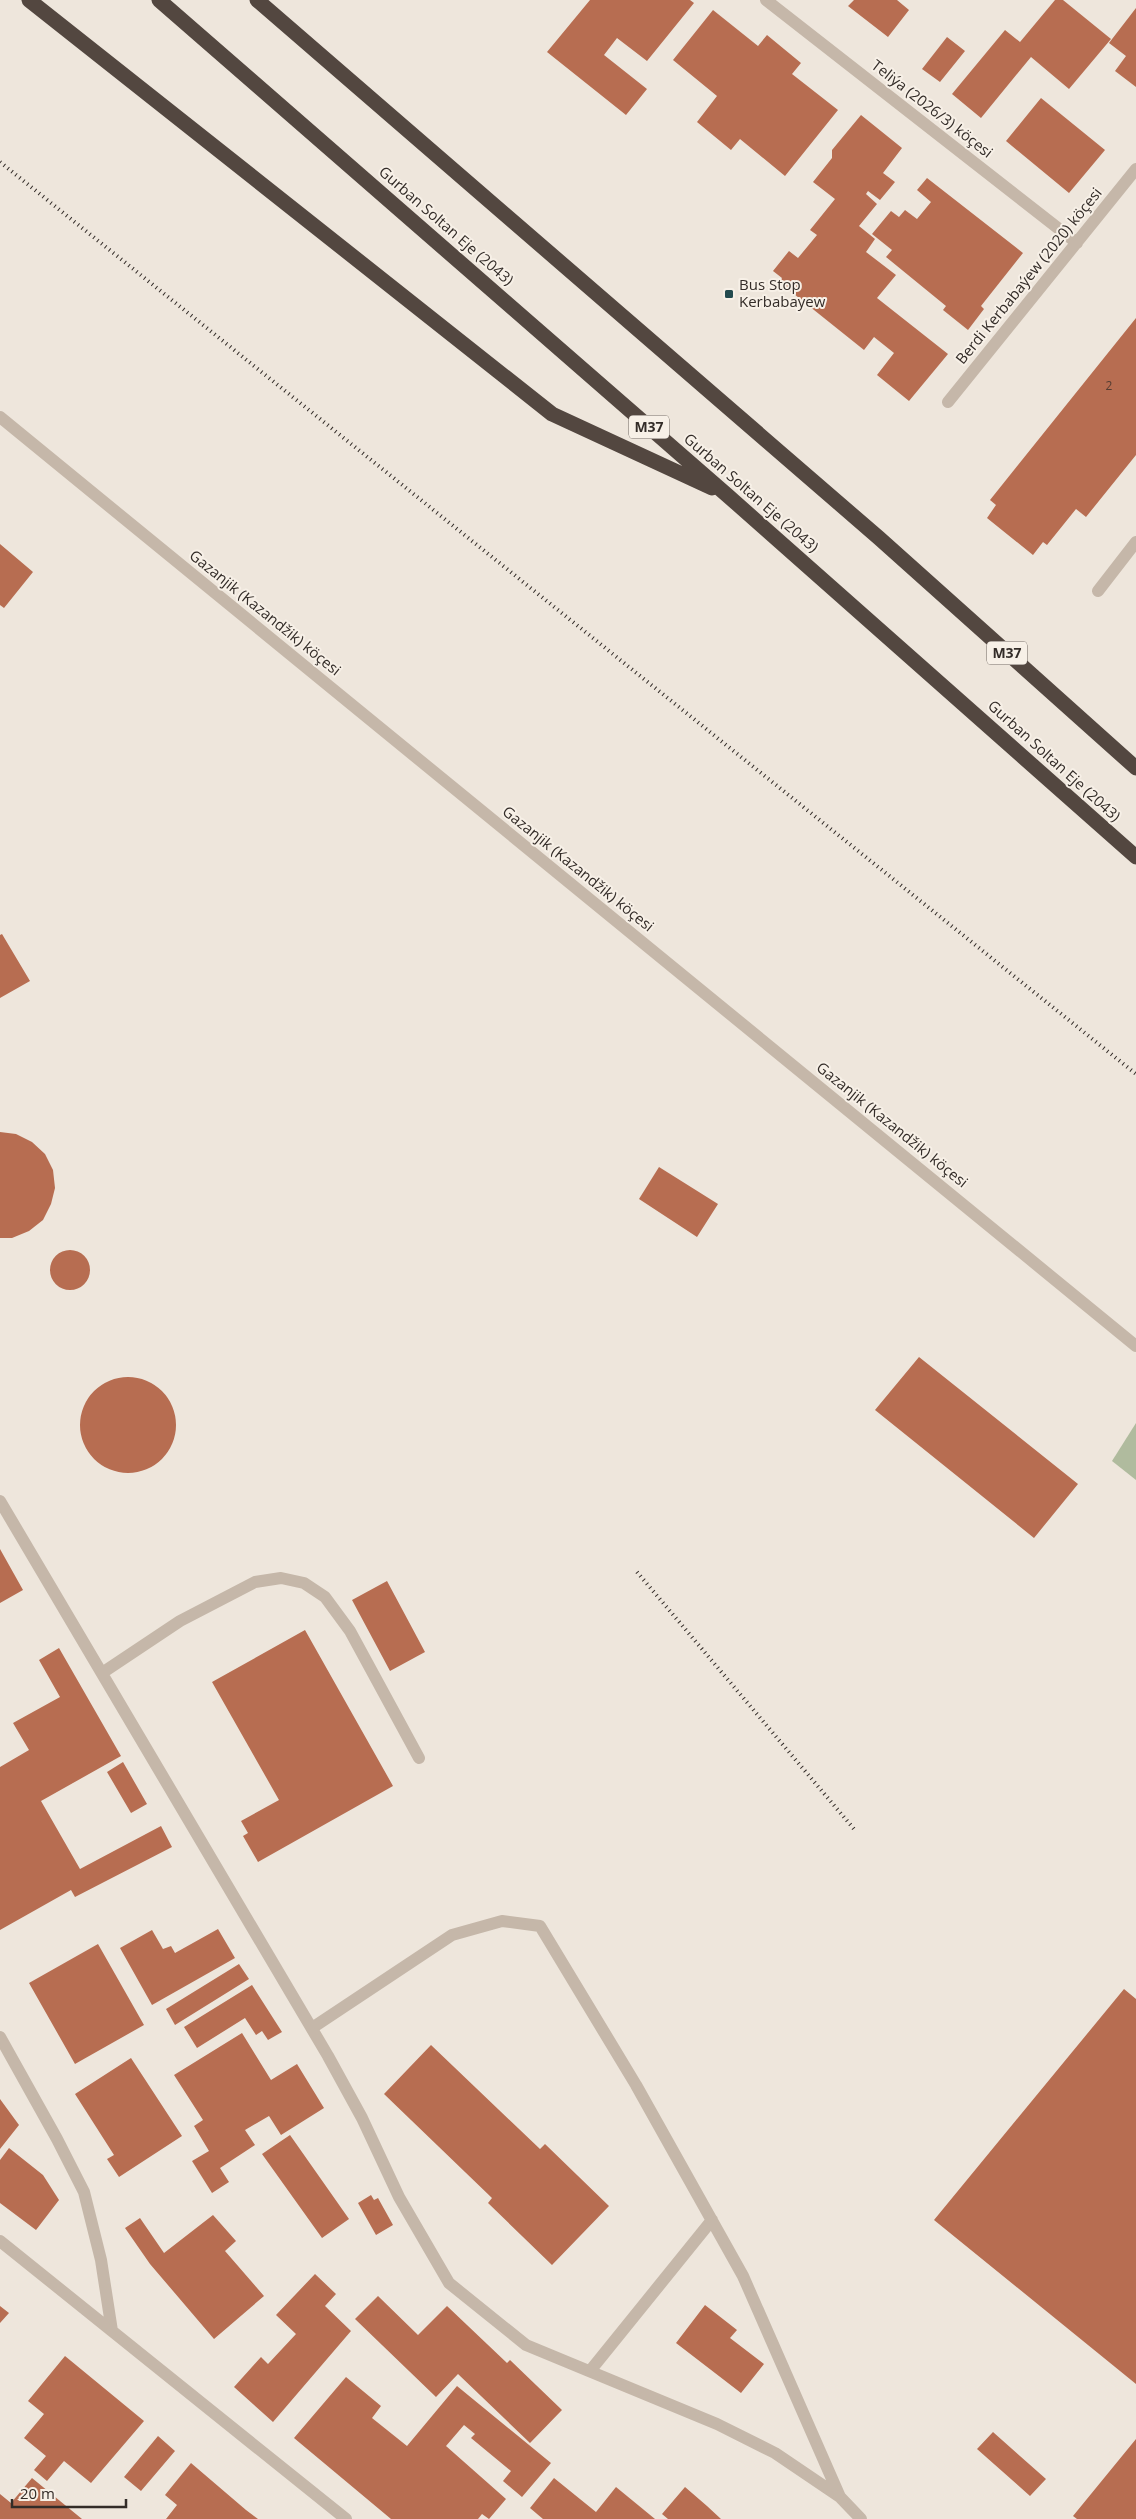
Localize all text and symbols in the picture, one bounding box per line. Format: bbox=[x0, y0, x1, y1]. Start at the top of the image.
street label: Teliýa (2026/3) köçesi bbox=[868, 55, 997, 162]
street label: Gurban Soltan Eje (2043) bbox=[375, 161, 518, 289]
street label: Berdi Kerbabaýew (2020) köçesi bbox=[951, 183, 1106, 368]
place label: Bus Stop Kerbabayew bbox=[739, 274, 826, 311]
marker: Bus Stop Kerbabayew bbox=[723, 288, 735, 300]
house number: 2 bbox=[1106, 377, 1113, 394]
road number: M37 bbox=[629, 416, 669, 438]
street label: Gurban Soltan Eje (2043) bbox=[680, 428, 823, 556]
street label: Gazanjik (Kazandžik) köçesi bbox=[186, 545, 345, 680]
road number: M37 bbox=[987, 641, 1027, 664]
street label: Gurban Soltan Eje (2043) bbox=[984, 695, 1125, 825]
street label: Gazanjik (Kazandžik) köçesi bbox=[499, 801, 658, 936]
street label: Gazanjik (Kazandžik) köçesi bbox=[813, 1057, 972, 1192]
scale bar bbox=[12, 2476, 126, 2508]
text: 20 m bbox=[20, 2483, 55, 2503]

